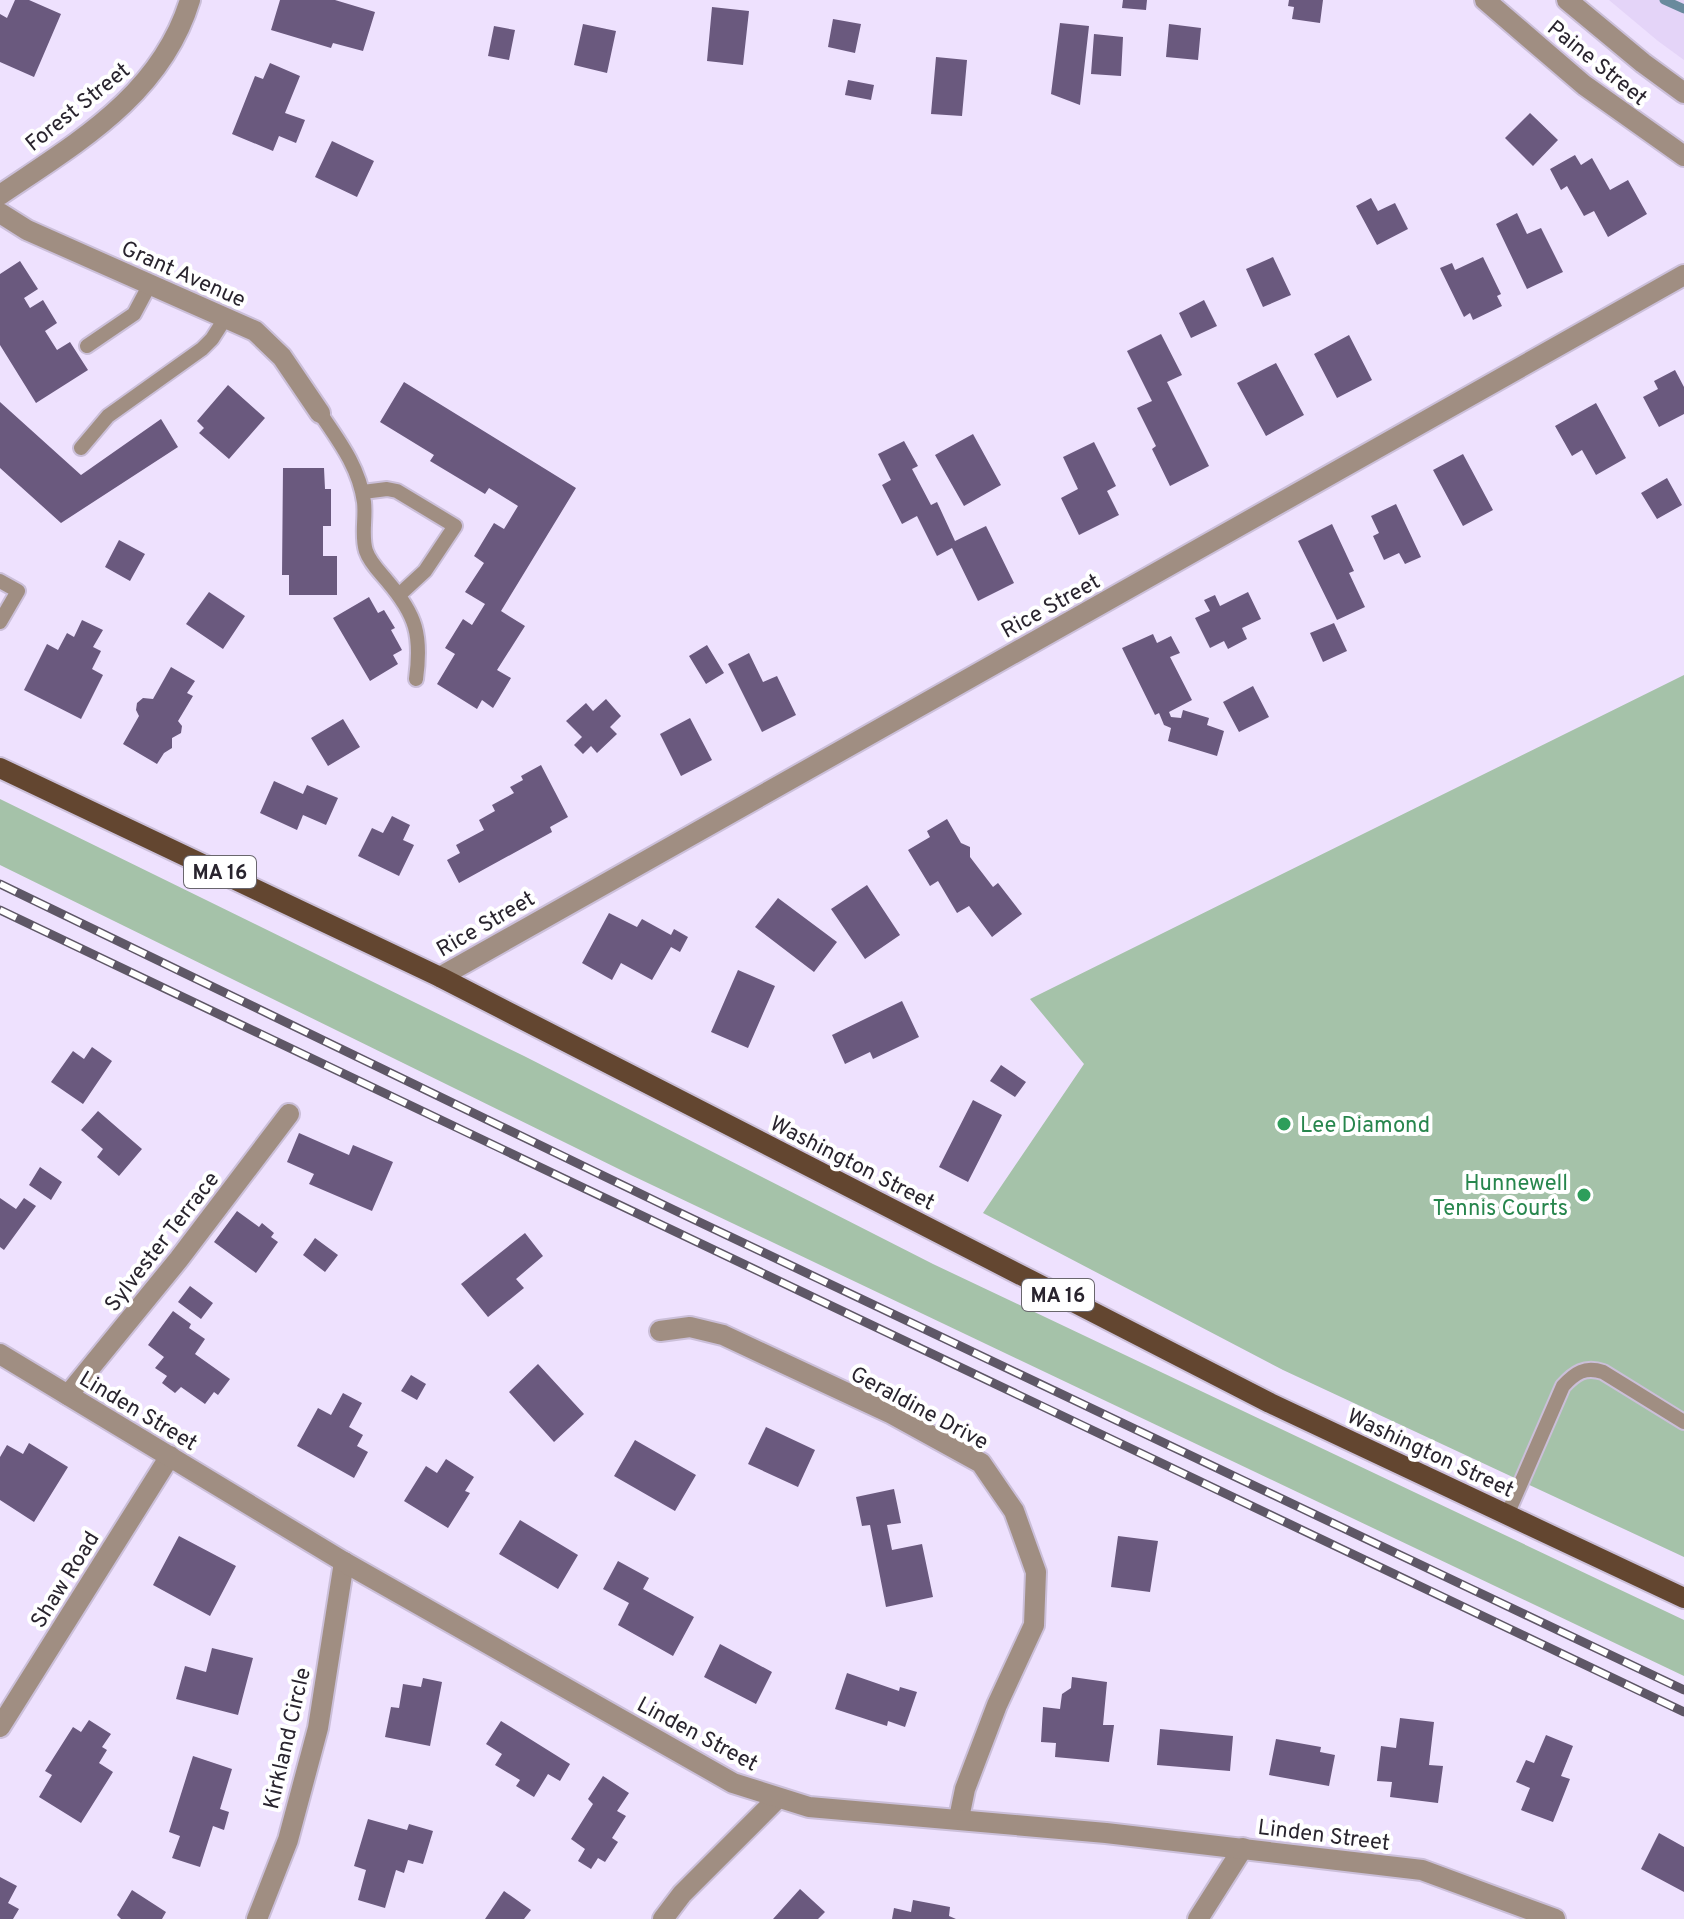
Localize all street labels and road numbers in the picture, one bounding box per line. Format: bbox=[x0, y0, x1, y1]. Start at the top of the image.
street label: Paine Street bbox=[1541, 15, 1652, 112]
street label: Forest Street bbox=[21, 58, 136, 158]
street label: Grant Avenue bbox=[117, 236, 249, 315]
street label: Rice Street bbox=[997, 569, 1105, 645]
road number: MA 16 bbox=[184, 856, 256, 888]
street label: Rice Street bbox=[432, 886, 540, 964]
street label: Washington Street bbox=[765, 1111, 939, 1217]
street label: Sylvester Terrace bbox=[100, 1167, 226, 1318]
road number: MA 16 bbox=[1022, 1279, 1094, 1311]
street label: Geraldine Drive bbox=[845, 1362, 992, 1457]
street label: Linden Street bbox=[74, 1366, 202, 1458]
street label: Washington Street bbox=[1342, 1404, 1518, 1505]
street label: Shaw Road bbox=[26, 1527, 106, 1634]
street label: Kirkland Circle bbox=[259, 1665, 318, 1812]
street label: Linden Street bbox=[632, 1692, 762, 1778]
street label: Linden Street bbox=[1256, 1815, 1391, 1858]

